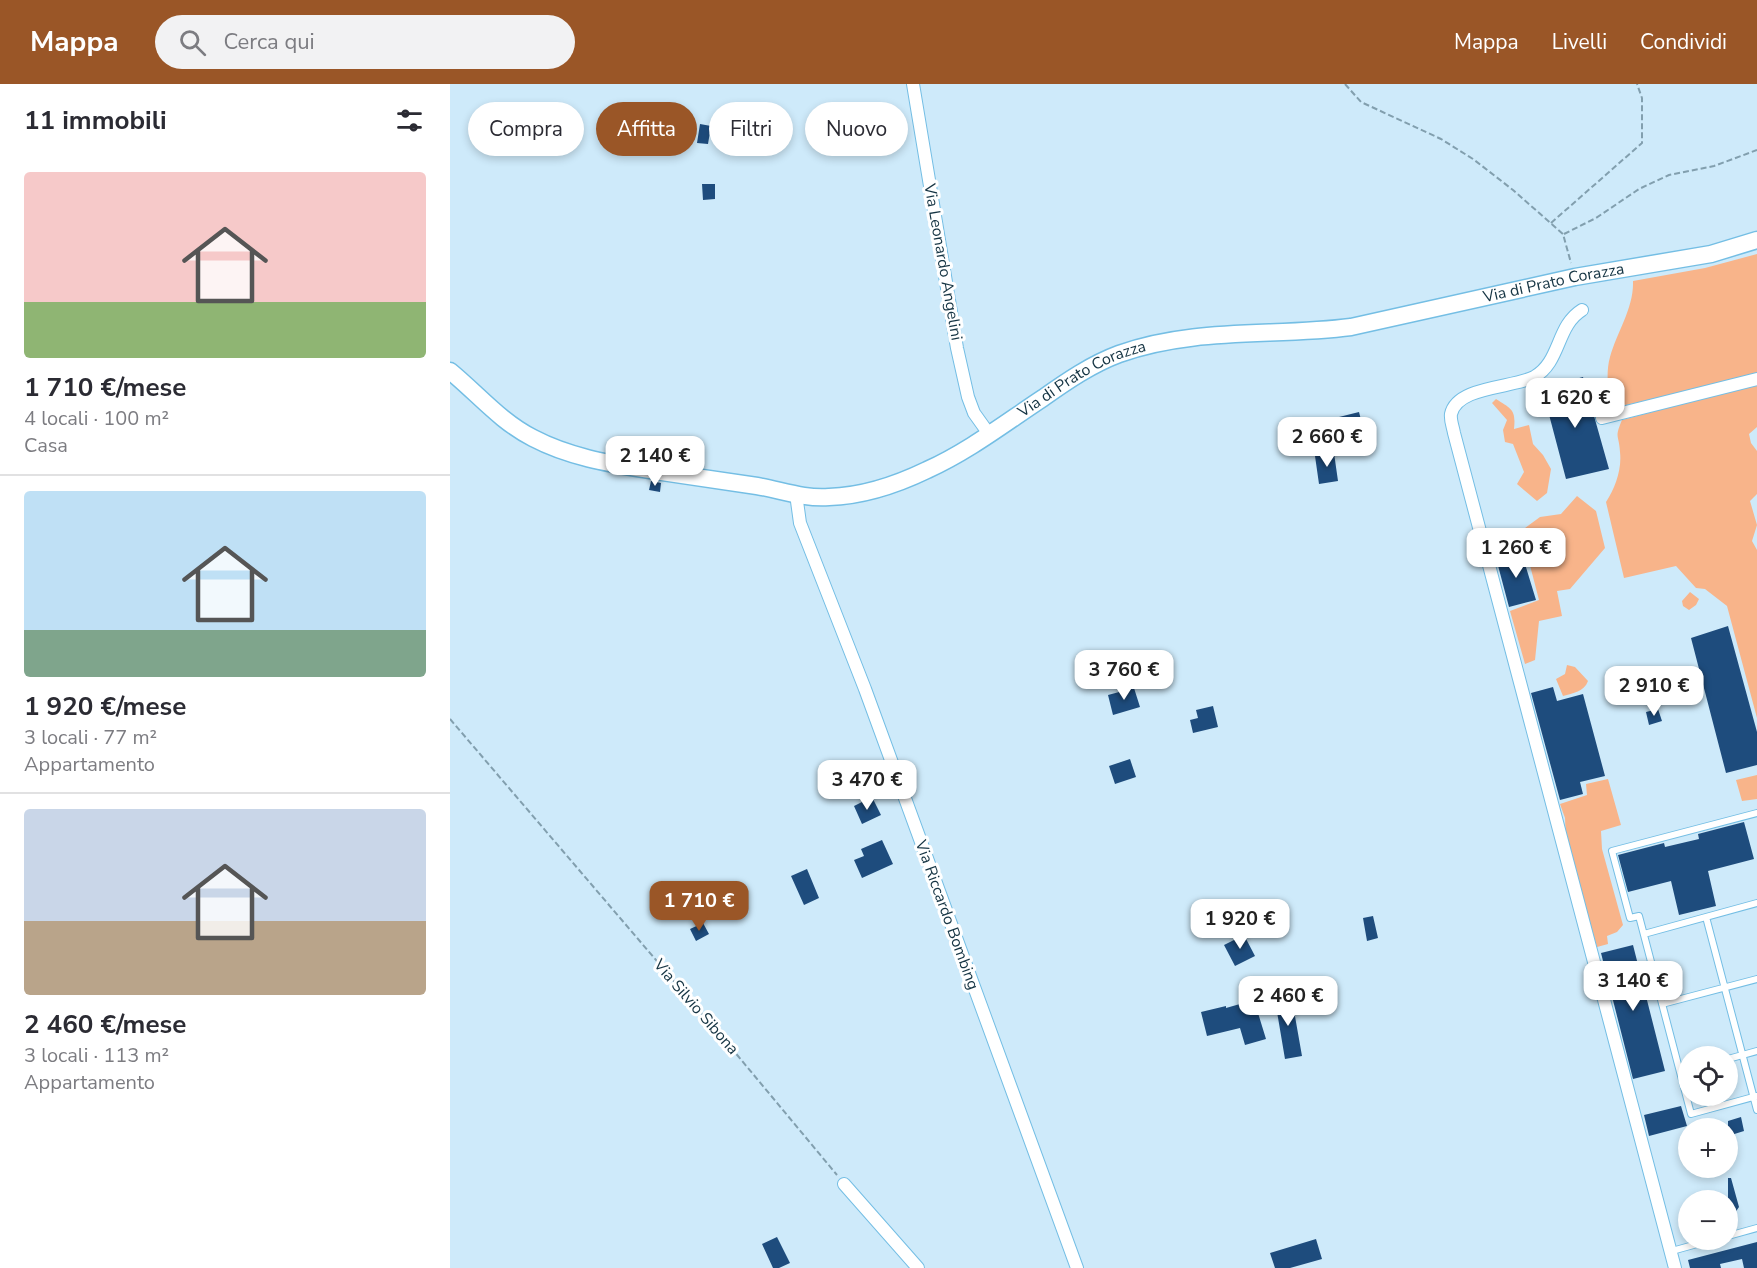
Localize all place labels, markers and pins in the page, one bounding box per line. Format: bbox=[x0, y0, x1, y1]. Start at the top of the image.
pin: 1 620 € bbox=[1520, 378, 1630, 429]
pin: 2 660 € bbox=[1272, 417, 1382, 468]
pin: 2 140 € bbox=[600, 436, 710, 487]
pin: 1 260 € bbox=[1461, 528, 1571, 579]
pin: 3 760 € bbox=[1069, 650, 1179, 701]
pin: 2 910 € bbox=[1599, 666, 1709, 717]
pin: 3 470 € bbox=[812, 760, 922, 811]
pin: 1 710 € bbox=[644, 881, 754, 932]
pin: 1 920 € bbox=[1185, 899, 1295, 950]
pin: 3 140 € bbox=[1578, 961, 1688, 1012]
pin: 2 460 € bbox=[1233, 976, 1343, 1027]

